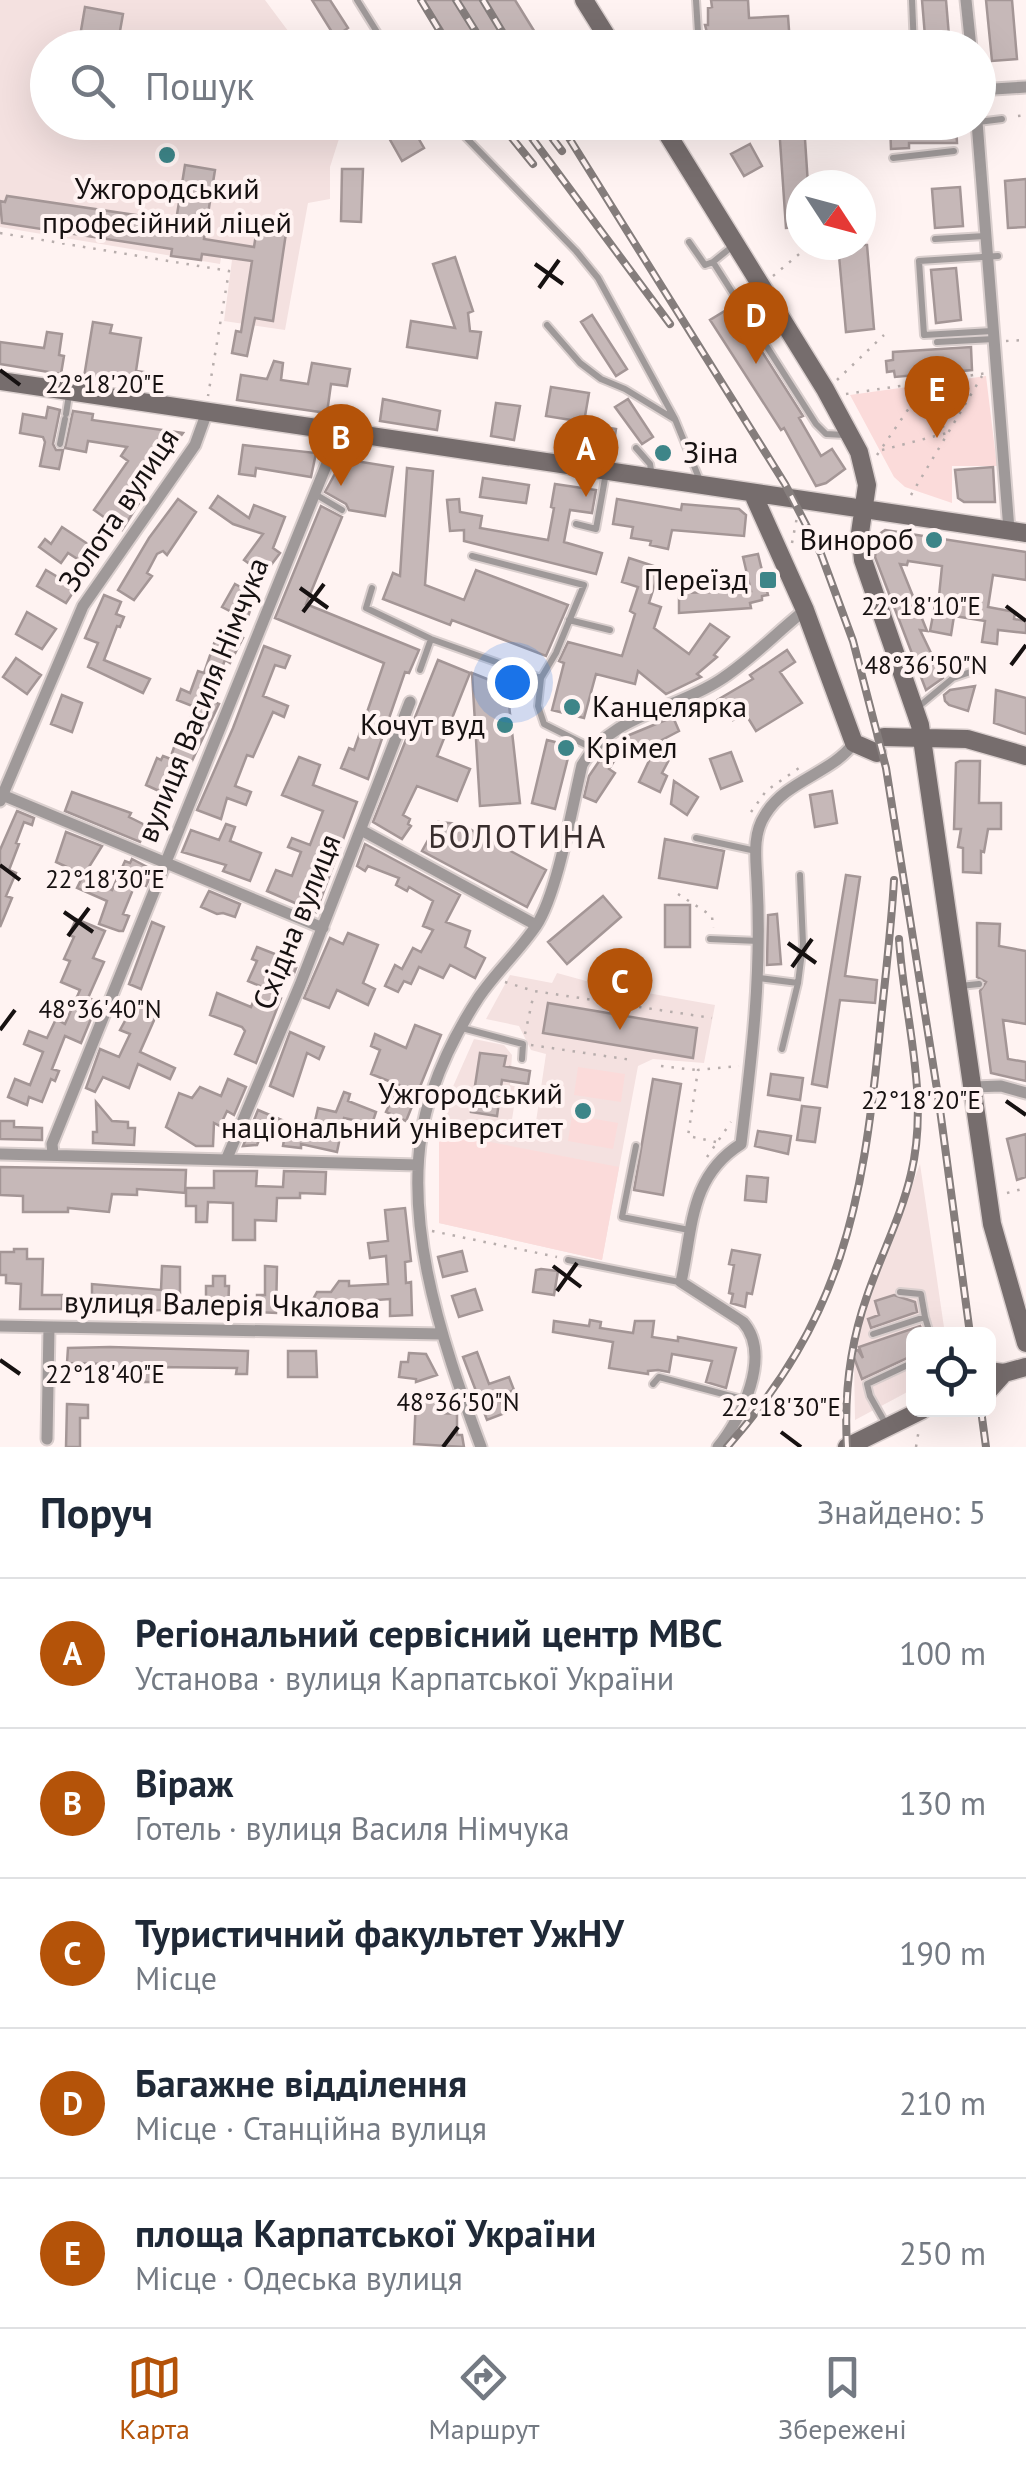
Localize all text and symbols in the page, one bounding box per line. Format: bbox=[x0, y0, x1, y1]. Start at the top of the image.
search box bbox=[30, 30, 996, 140]
icon: search bbox=[65, 58, 120, 113]
text: Пошук bbox=[145, 61, 254, 110]
marker: Ужгородський професійний ліцей bbox=[156, 144, 178, 166]
place label: Ужгородський професійний ліцей bbox=[42, 168, 292, 241]
north arrow bbox=[786, 170, 876, 260]
pin: D bbox=[724, 282, 788, 364]
pin: E bbox=[904, 356, 970, 438]
text: 22°18'20"E bbox=[45, 368, 165, 400]
pin: B bbox=[308, 404, 374, 486]
pin: A bbox=[554, 414, 618, 497]
street label: Золота вулиця bbox=[49, 420, 187, 598]
place label: Зіна bbox=[683, 432, 738, 471]
marker: Зіна bbox=[652, 442, 674, 464]
place label: Винороб bbox=[799, 519, 914, 558]
marker: Винороб bbox=[923, 529, 945, 551]
street label: вулиця Василя Німчука bbox=[127, 551, 277, 848]
place label: Переїзд bbox=[644, 559, 748, 598]
marker: Переїзд bbox=[757, 569, 779, 591]
text: 22°18'10"E bbox=[861, 590, 981, 622]
text: 48°36'50"N bbox=[864, 649, 988, 681]
your location bbox=[487, 657, 538, 708]
place label: Канцелярка bbox=[592, 686, 747, 725]
marker: Канцелярка bbox=[561, 696, 583, 718]
place label: Кочут вуд bbox=[360, 704, 485, 743]
marker: Кочут вуд bbox=[494, 714, 516, 736]
place label: Крімел bbox=[586, 727, 678, 766]
marker: Крімел bbox=[555, 737, 577, 759]
district label: БОЛОТИНА bbox=[428, 815, 608, 857]
street label: Східна вулиця bbox=[243, 828, 349, 1015]
text: 22°18'30"E bbox=[45, 863, 165, 895]
pin: C bbox=[588, 948, 652, 1030]
text: 48°36'40"N bbox=[38, 993, 162, 1025]
place label: Ужгородський національний університет bbox=[221, 1073, 563, 1146]
text: 22°18'20"E bbox=[861, 1084, 981, 1116]
marker: Ужгородський національний університет bbox=[572, 1100, 594, 1122]
street label: вулиця Валерія Чкалова bbox=[64, 1281, 381, 1326]
map controls bbox=[906, 1327, 996, 1417]
button: locate bbox=[906, 1327, 996, 1417]
text: 22°18'40"E bbox=[45, 1358, 165, 1390]
text: 48°36'50"N bbox=[396, 1386, 520, 1418]
text: 22°18'30"E bbox=[721, 1391, 841, 1423]
text: Поруч bbox=[40, 1485, 153, 1540]
text: Знайдено: 5 bbox=[817, 1491, 986, 1533]
text: Регіональний сервісний центр МВС bbox=[135, 1608, 722, 1657]
text: A bbox=[63, 1632, 82, 1674]
text: 100 m bbox=[899, 1632, 986, 1674]
text: Установа · вулиця Карпатської України bbox=[135, 1657, 674, 1699]
text: Віраж bbox=[135, 1758, 233, 1807]
text: B bbox=[63, 1782, 82, 1824]
text: 130 m bbox=[899, 1782, 986, 1824]
text: Готель · вулиця Василя Німчука bbox=[135, 1807, 570, 1849]
text: Туристичний факультет УжНУ bbox=[135, 1908, 624, 1957]
text: C bbox=[64, 1932, 81, 1974]
text: 190 m bbox=[899, 1932, 986, 1974]
text: Місце bbox=[135, 1957, 217, 1999]
text: Багажне відділення bbox=[135, 2058, 467, 2107]
text: D bbox=[62, 2082, 83, 2124]
text: 210 m bbox=[899, 2082, 986, 2124]
text: Місце · Станційна вулиця bbox=[135, 2107, 487, 2149]
text: площа Карпатської України bbox=[135, 2208, 596, 2257]
text: E bbox=[64, 2232, 81, 2274]
text: 250 m bbox=[899, 2232, 986, 2274]
text: Місце · Одеська вулиця bbox=[135, 2257, 463, 2299]
tab: Карта bbox=[119, 2350, 190, 2447]
tab: Маршрут bbox=[429, 2350, 539, 2447]
tab: Збережені bbox=[778, 2350, 907, 2447]

